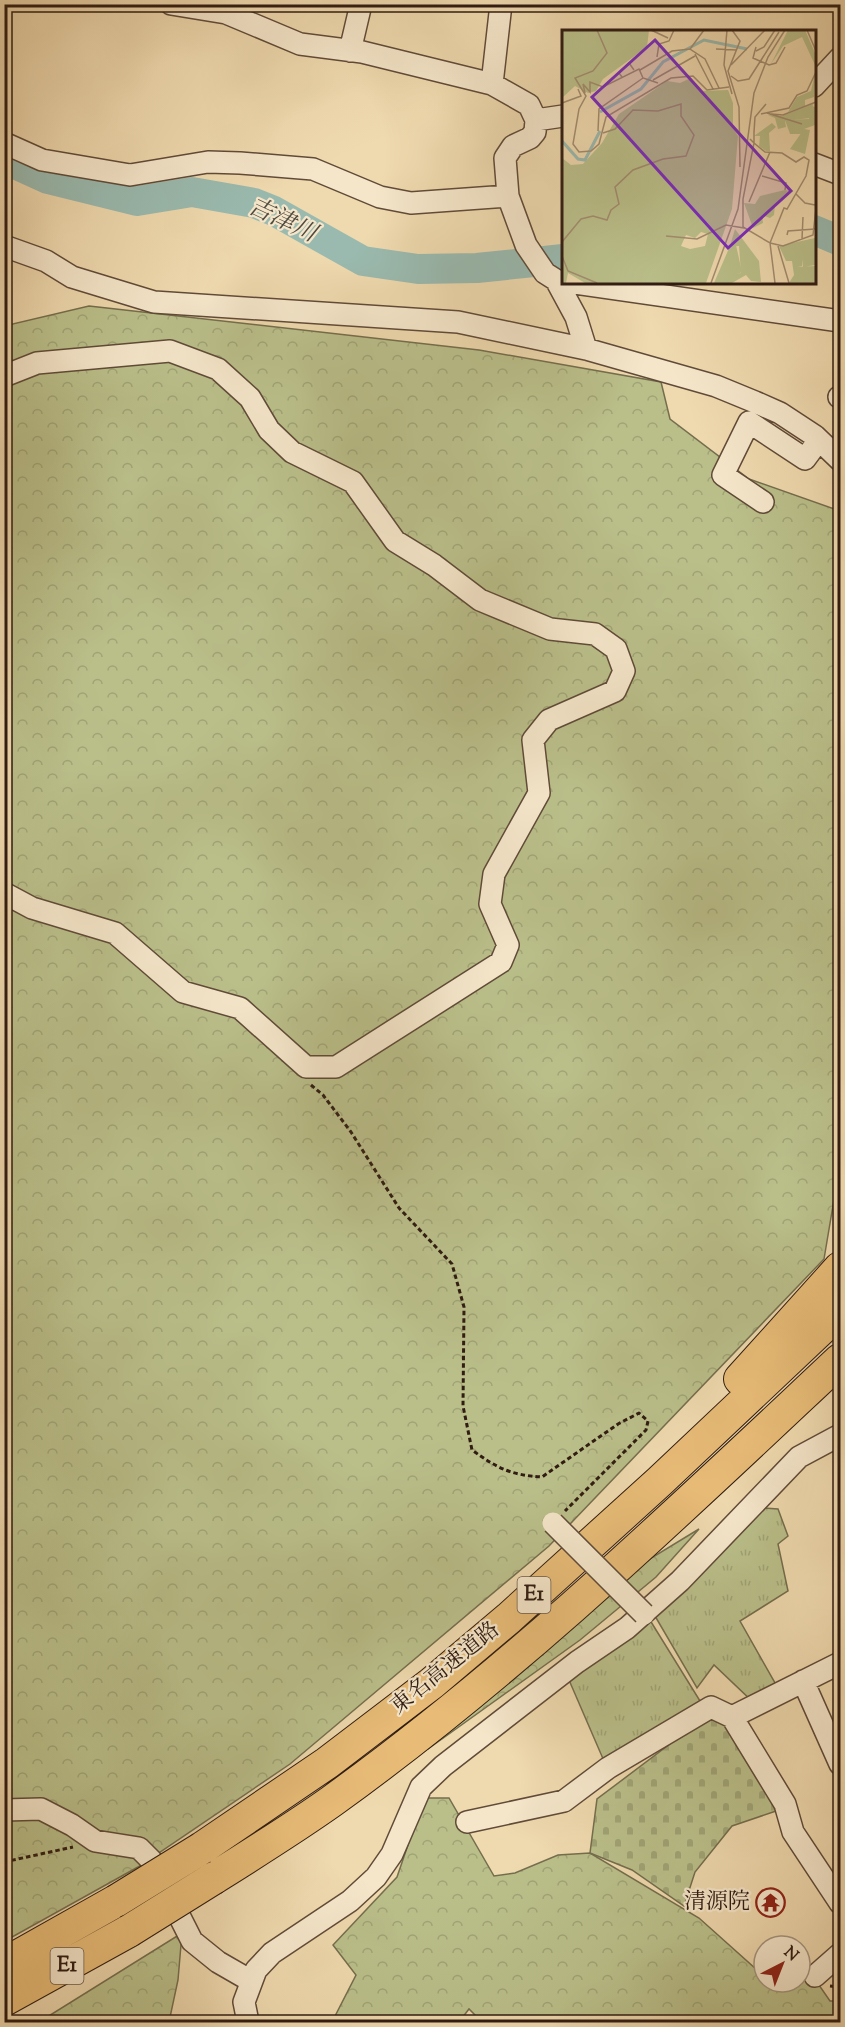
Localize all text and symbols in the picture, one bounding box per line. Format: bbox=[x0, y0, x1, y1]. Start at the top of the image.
inset map bbox=[562, 30, 815, 284]
water label: 吉津川 bbox=[242, 190, 325, 253]
road number: E1 bbox=[518, 1577, 550, 1613]
street label: 東名高速道路 bbox=[385, 1615, 507, 1723]
place label: 清源院 bbox=[684, 1887, 750, 1919]
temple icon: 清源院 bbox=[755, 1887, 787, 1919]
north arrow bbox=[752, 1934, 812, 1994]
text: N bbox=[778, 1942, 803, 1968]
road number: E1 bbox=[50, 1948, 84, 1984]

